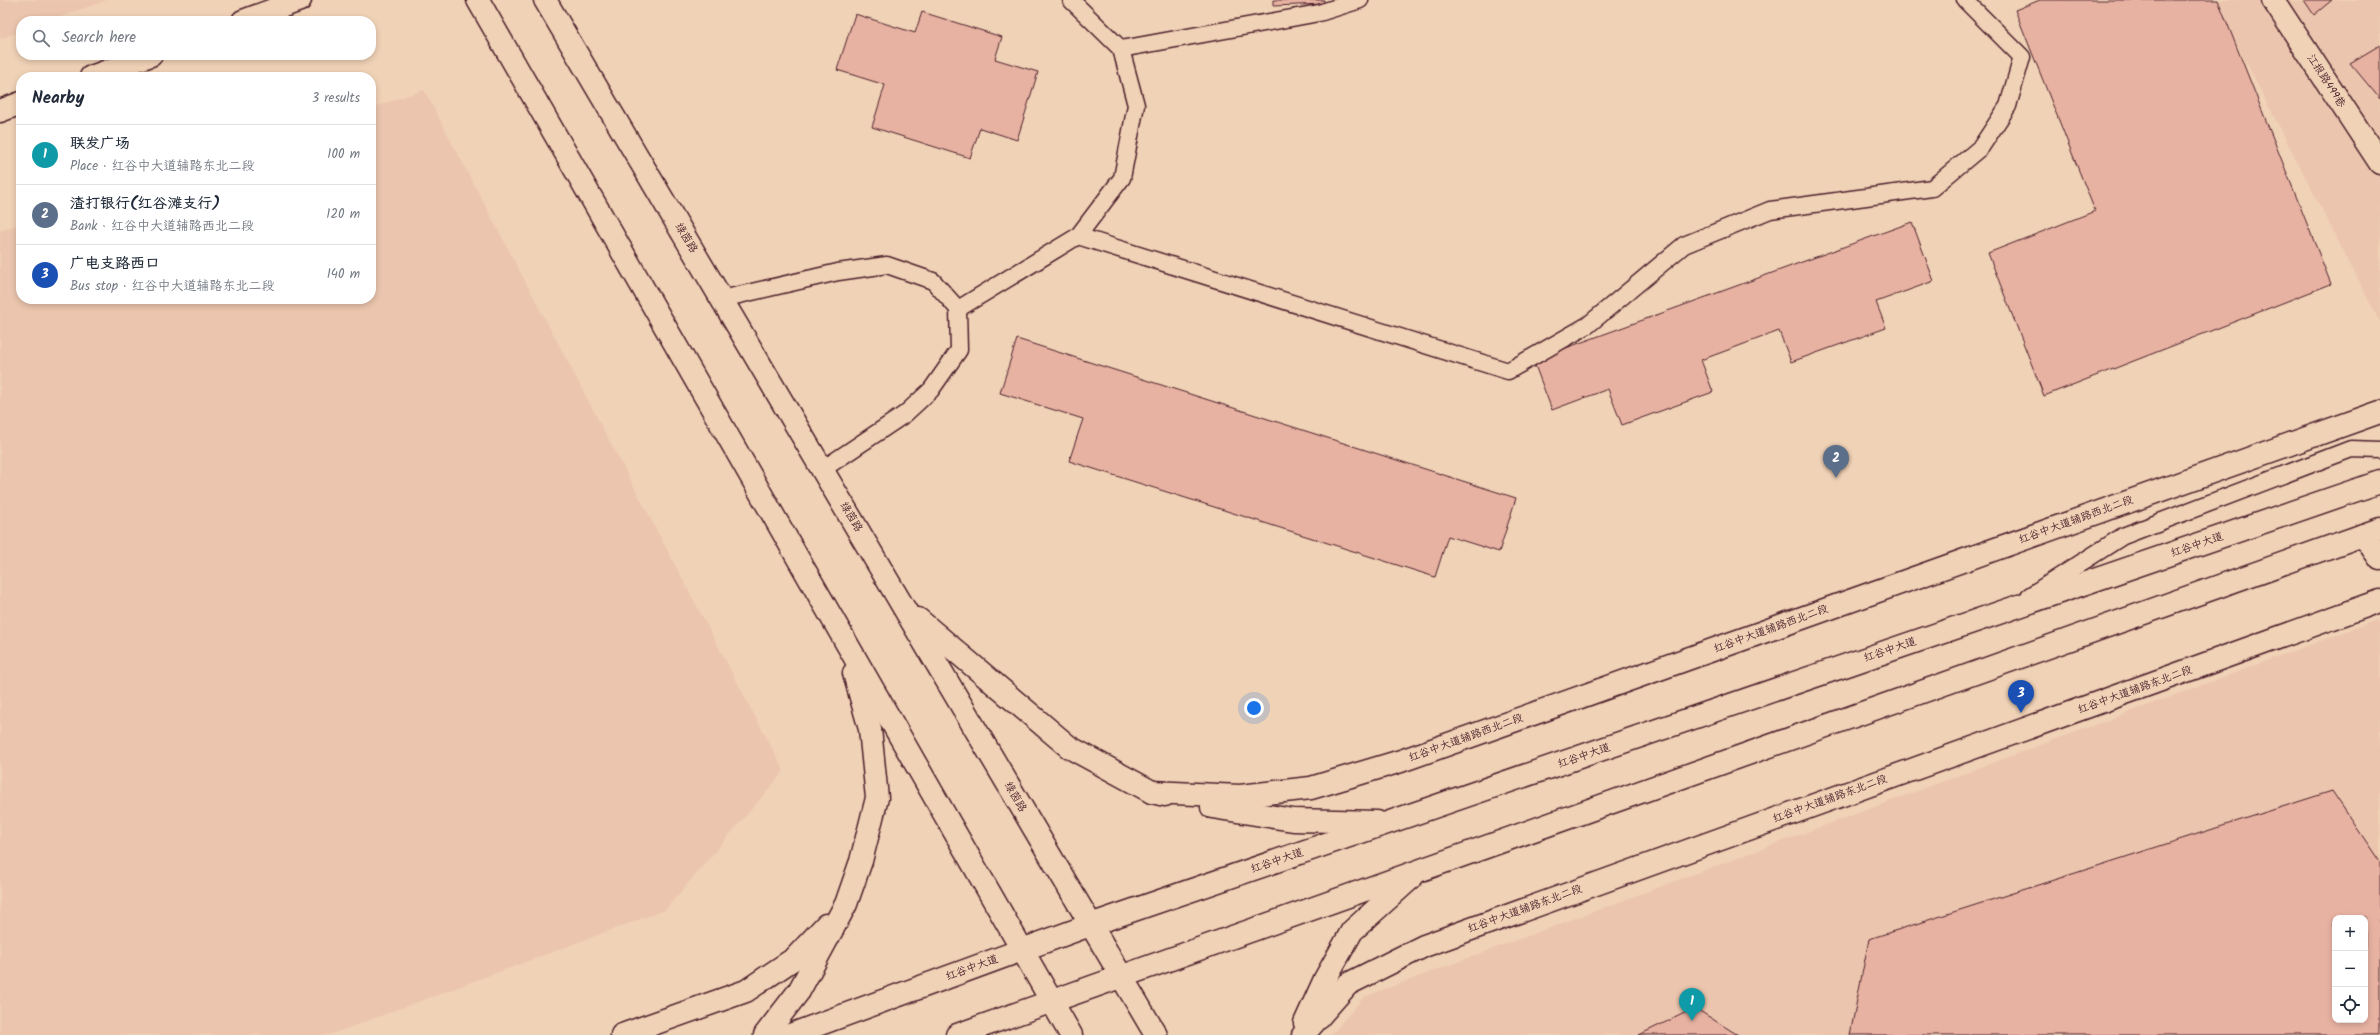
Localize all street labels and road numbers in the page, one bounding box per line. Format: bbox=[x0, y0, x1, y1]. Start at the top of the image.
street label: 江报路499巷 bbox=[2302, 51, 2350, 111]
street label: 绿茵路 bbox=[670, 219, 702, 257]
street label: 红谷中大道辅路西北二段 bbox=[2016, 491, 2136, 549]
street label: 绿茵路 bbox=[835, 498, 867, 536]
street label: 红谷中大道 bbox=[2168, 528, 2226, 562]
street label: 红谷中大道辅路西北二段 bbox=[1711, 600, 1831, 658]
street label: 红谷中大道 bbox=[1861, 633, 1919, 667]
street label: 红谷中大道辅路东北二段 bbox=[2075, 661, 2195, 719]
street label: 红谷中大道辅路西北二段 bbox=[1406, 709, 1526, 767]
street label: 红谷中大道 bbox=[1555, 739, 1613, 773]
street label: 红谷中大道辅路东北二段 bbox=[1770, 770, 1890, 828]
street label: 绿茵路 bbox=[999, 778, 1031, 816]
street label: 红谷中大道 bbox=[1248, 844, 1306, 878]
street label: 红谷中大道辅路东北二段 bbox=[1465, 880, 1585, 938]
street label: 红谷中大道 bbox=[943, 950, 1001, 986]

